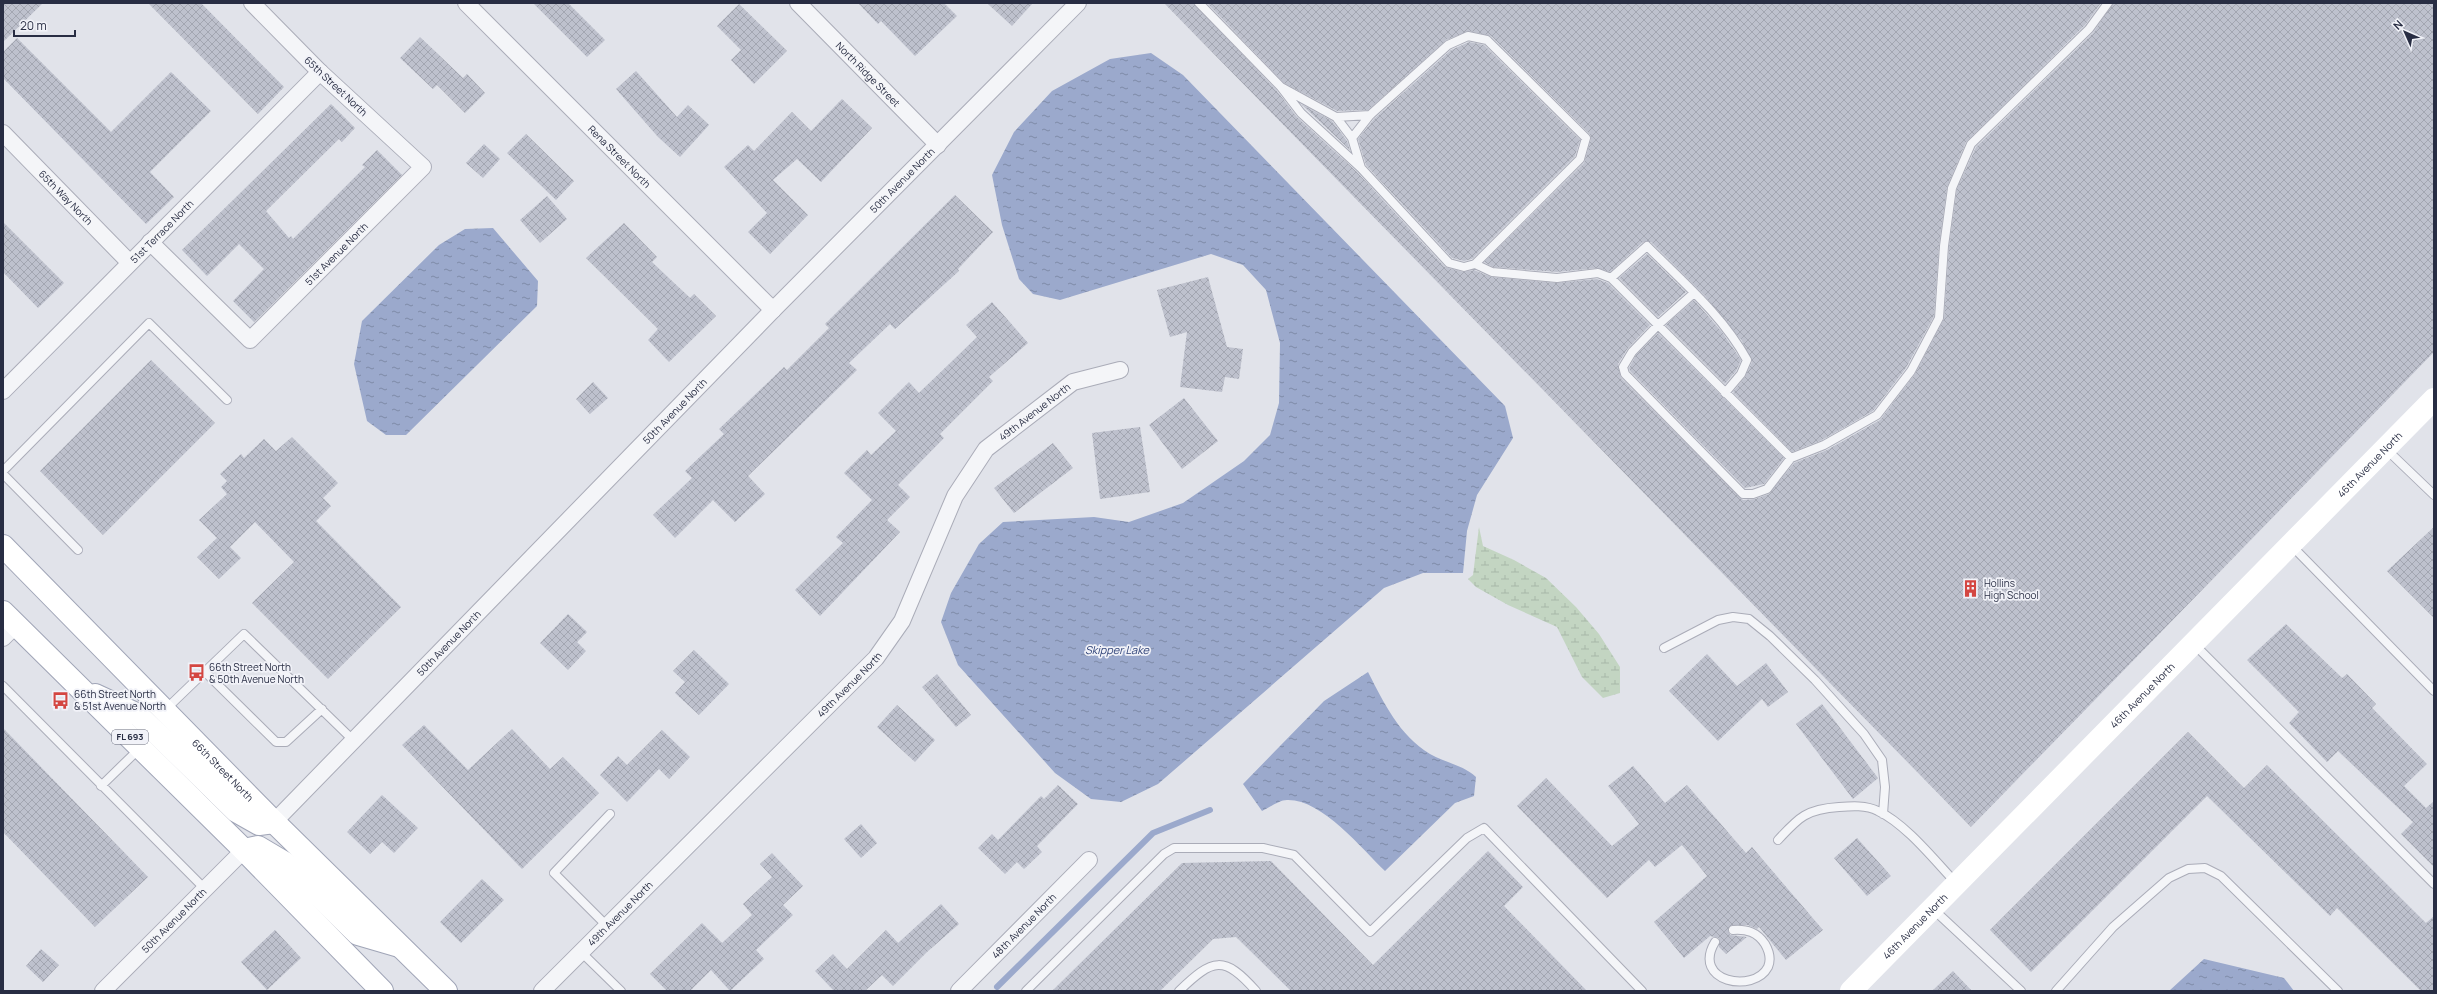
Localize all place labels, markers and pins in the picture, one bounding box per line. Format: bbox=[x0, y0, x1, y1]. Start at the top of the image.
place label: Hollins High School bbox=[1984, 576, 2039, 602]
building icon: Hollins High School bbox=[1961, 579, 1981, 599]
place label: 66th Street North & 50th Avenue North bbox=[209, 660, 304, 686]
bus stop icon: 66th Street North & 50th Avenue North bbox=[186, 663, 206, 683]
place label: 66th Street North & 51st Avenue North bbox=[74, 687, 166, 713]
bus stop icon: 66th Street North & 51st Avenue North bbox=[51, 690, 71, 710]

